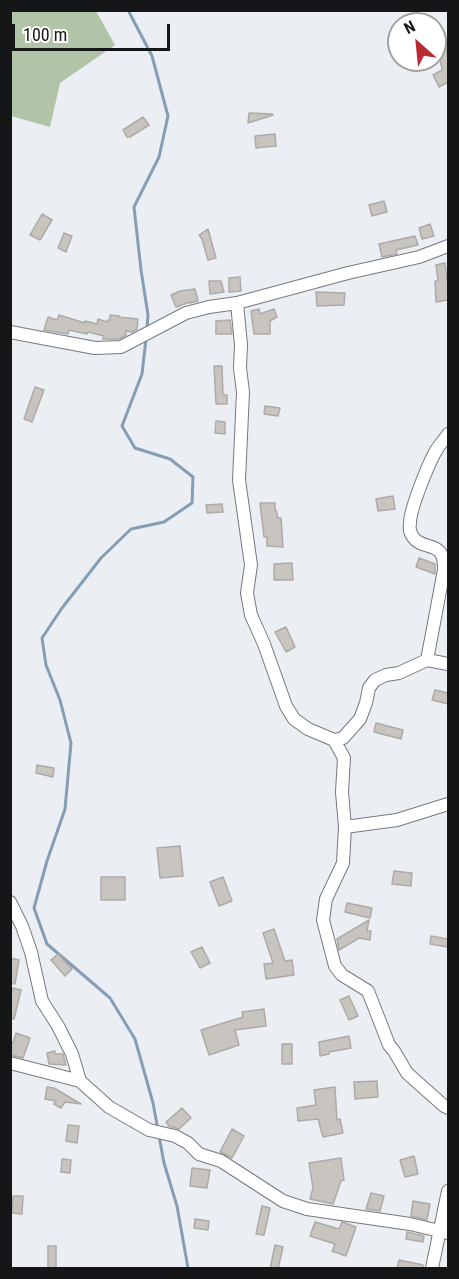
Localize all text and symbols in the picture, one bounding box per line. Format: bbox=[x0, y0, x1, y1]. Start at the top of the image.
scale bar bbox=[15, 12, 172, 50]
north arrow bbox=[387, 12, 447, 72]
text: N bbox=[401, 17, 418, 38]
text: 100 m bbox=[23, 24, 67, 45]

